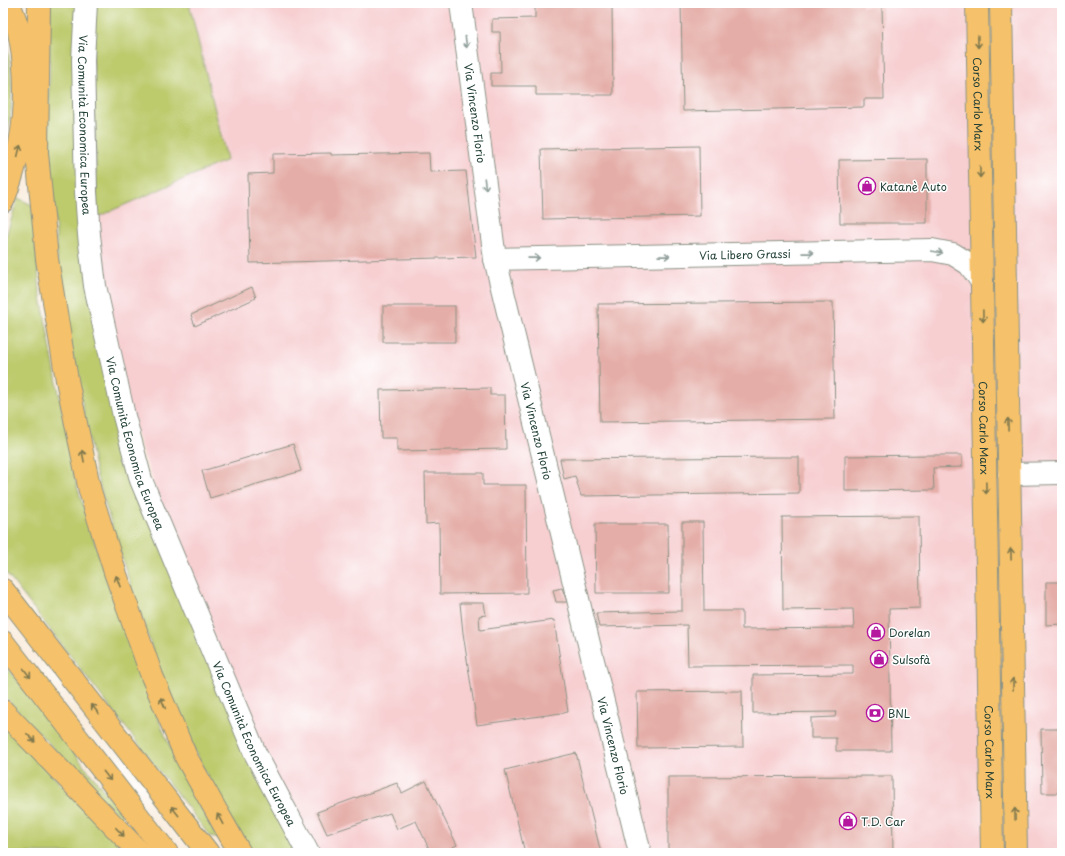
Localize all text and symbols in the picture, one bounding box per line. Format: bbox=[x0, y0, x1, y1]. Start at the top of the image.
street label: Via Comunità Economica Europea bbox=[74, 34, 96, 216]
one-way arrow bbox=[462, 35, 470, 48]
one-way arrow bbox=[974, 35, 982, 48]
street label: Corso Carlo Marx bbox=[969, 57, 988, 151]
street label: Via Vincenzo Florio bbox=[461, 62, 491, 164]
one-way arrow bbox=[15, 144, 23, 157]
one-way arrow bbox=[976, 165, 984, 178]
shop icon: Katanè Auto bbox=[857, 176, 877, 196]
one-way arrow bbox=[481, 178, 489, 191]
place label: Katanè Auto bbox=[880, 178, 947, 195]
street label: Via Libero Grassi bbox=[699, 244, 791, 263]
one-way arrow bbox=[931, 248, 944, 256]
one-way arrow bbox=[801, 249, 814, 257]
one-way arrow bbox=[657, 252, 670, 260]
one-way arrow bbox=[527, 254, 540, 262]
one-way arrow bbox=[979, 309, 986, 322]
street label: Via Comunità Economica Europea bbox=[102, 355, 169, 532]
street label: Via Vincenzo Florio bbox=[517, 380, 557, 481]
street label: Corso Carlo Marx bbox=[975, 381, 994, 475]
one-way arrow bbox=[1004, 418, 1012, 431]
one-way arrow bbox=[78, 450, 86, 463]
one-way arrow bbox=[982, 481, 989, 494]
one-way arrow bbox=[1007, 548, 1015, 561]
one-way arrow bbox=[114, 574, 121, 587]
shop icon: Dorelan bbox=[866, 622, 886, 642]
place label: Dorelan bbox=[889, 624, 931, 641]
shop icon: Sulsofà bbox=[869, 649, 889, 669]
place label: Sulsofà bbox=[892, 651, 931, 668]
street label: Via Comunità Economica Europea bbox=[209, 658, 301, 829]
one-way arrow bbox=[23, 667, 31, 678]
one-way arrow bbox=[1010, 678, 1017, 691]
street label: Via Vincenzo Florio bbox=[594, 695, 634, 796]
one-way arrow bbox=[159, 697, 166, 709]
one-way arrow bbox=[91, 703, 100, 714]
bank icon: BNL bbox=[865, 703, 885, 723]
place label: BNL bbox=[888, 705, 911, 722]
street label: Corso Carlo Marx bbox=[981, 705, 1000, 799]
one-way arrow bbox=[26, 733, 35, 743]
one-way arrow bbox=[102, 770, 111, 781]
one-way arrow bbox=[171, 806, 179, 817]
one-way arrow bbox=[1011, 808, 1019, 821]
shop icon: T.D. Car bbox=[838, 811, 858, 831]
one-way arrow bbox=[216, 813, 224, 825]
place label: T.D. Car bbox=[861, 813, 905, 830]
one-way arrow bbox=[116, 827, 125, 837]

